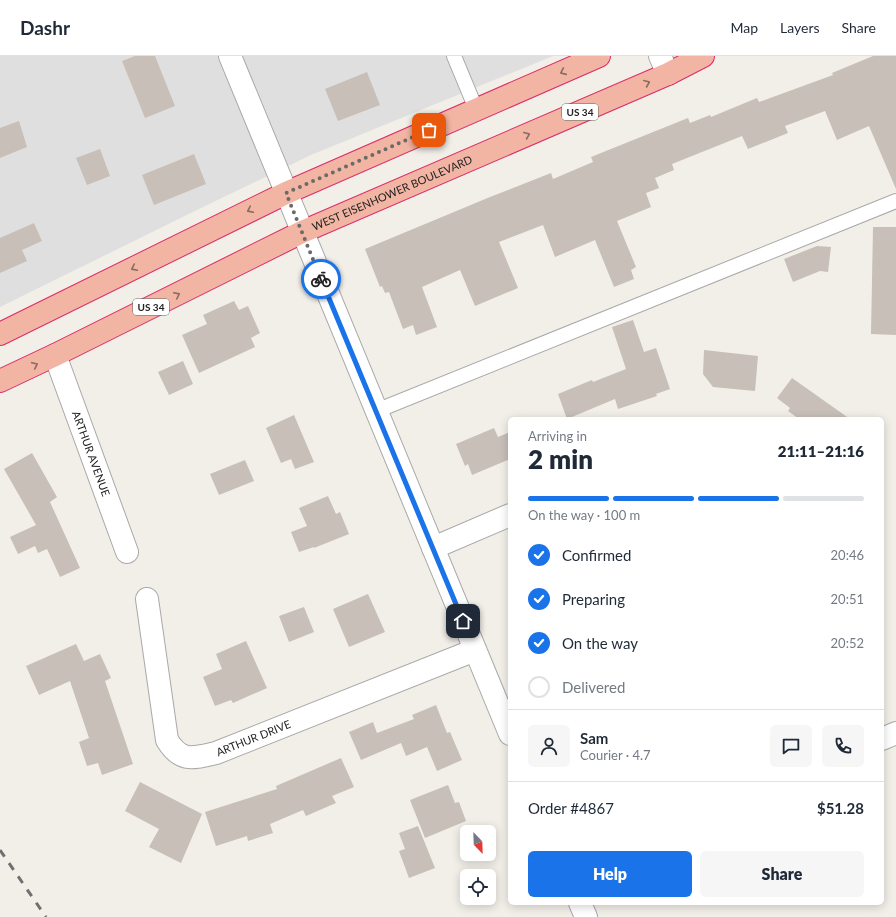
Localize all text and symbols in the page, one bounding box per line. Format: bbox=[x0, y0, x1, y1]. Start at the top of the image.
text: Dashr bbox=[20, 16, 70, 39]
text: Map bbox=[730, 19, 758, 36]
text: Layers bbox=[780, 19, 820, 36]
text: Share bbox=[842, 19, 876, 36]
one-way arrow bbox=[559, 67, 566, 75]
one-way arrow bbox=[642, 80, 650, 88]
road number: US 34 bbox=[562, 104, 598, 120]
pin bbox=[412, 113, 446, 147]
icon: bag bbox=[418, 119, 440, 141]
one-way arrow bbox=[523, 132, 531, 140]
street label: WEST EISENHOWER BOULEVARD bbox=[310, 152, 474, 233]
one-way arrow bbox=[247, 205, 255, 213]
courier bbox=[301, 259, 341, 299]
one-way arrow bbox=[131, 263, 138, 270]
icon: bike bbox=[310, 268, 332, 290]
one-way arrow bbox=[173, 292, 180, 300]
road number: US 34 bbox=[133, 299, 169, 315]
one-way arrow bbox=[31, 362, 39, 370]
street label: ARTHUR AVENUE bbox=[70, 409, 113, 498]
text: Arriving in bbox=[528, 428, 587, 444]
text: 21:11–21:16 bbox=[778, 442, 864, 460]
text: 2 min bbox=[528, 443, 593, 475]
text: On the way · 100 m bbox=[528, 507, 640, 523]
icon: check bbox=[528, 544, 550, 566]
text: Confirmed bbox=[562, 546, 631, 564]
text: 20:46 bbox=[831, 547, 864, 563]
icon: check bbox=[528, 588, 550, 610]
text: Preparing bbox=[562, 590, 625, 608]
text: 20:51 bbox=[831, 591, 864, 607]
pin bbox=[446, 604, 480, 638]
icon: home bbox=[452, 610, 474, 632]
icon: check bbox=[528, 632, 550, 654]
text: On the way bbox=[562, 634, 638, 652]
text: 20:52 bbox=[831, 635, 864, 651]
text: Delivered bbox=[562, 678, 625, 696]
street label: ARTHUR DRIVE bbox=[214, 717, 292, 758]
button: person bbox=[528, 725, 570, 767]
button: chat bbox=[770, 725, 812, 767]
button: phone bbox=[822, 725, 864, 767]
text: Sam bbox=[580, 729, 608, 747]
text: Courier · 4.7 bbox=[580, 747, 651, 763]
text: Order #4867 bbox=[528, 799, 614, 817]
text: $51.28 bbox=[817, 799, 864, 817]
north arrow bbox=[460, 825, 496, 861]
map controls bbox=[460, 825, 496, 905]
button: Help bbox=[528, 851, 692, 897]
button: Share bbox=[700, 851, 864, 897]
button: locate bbox=[460, 869, 496, 905]

